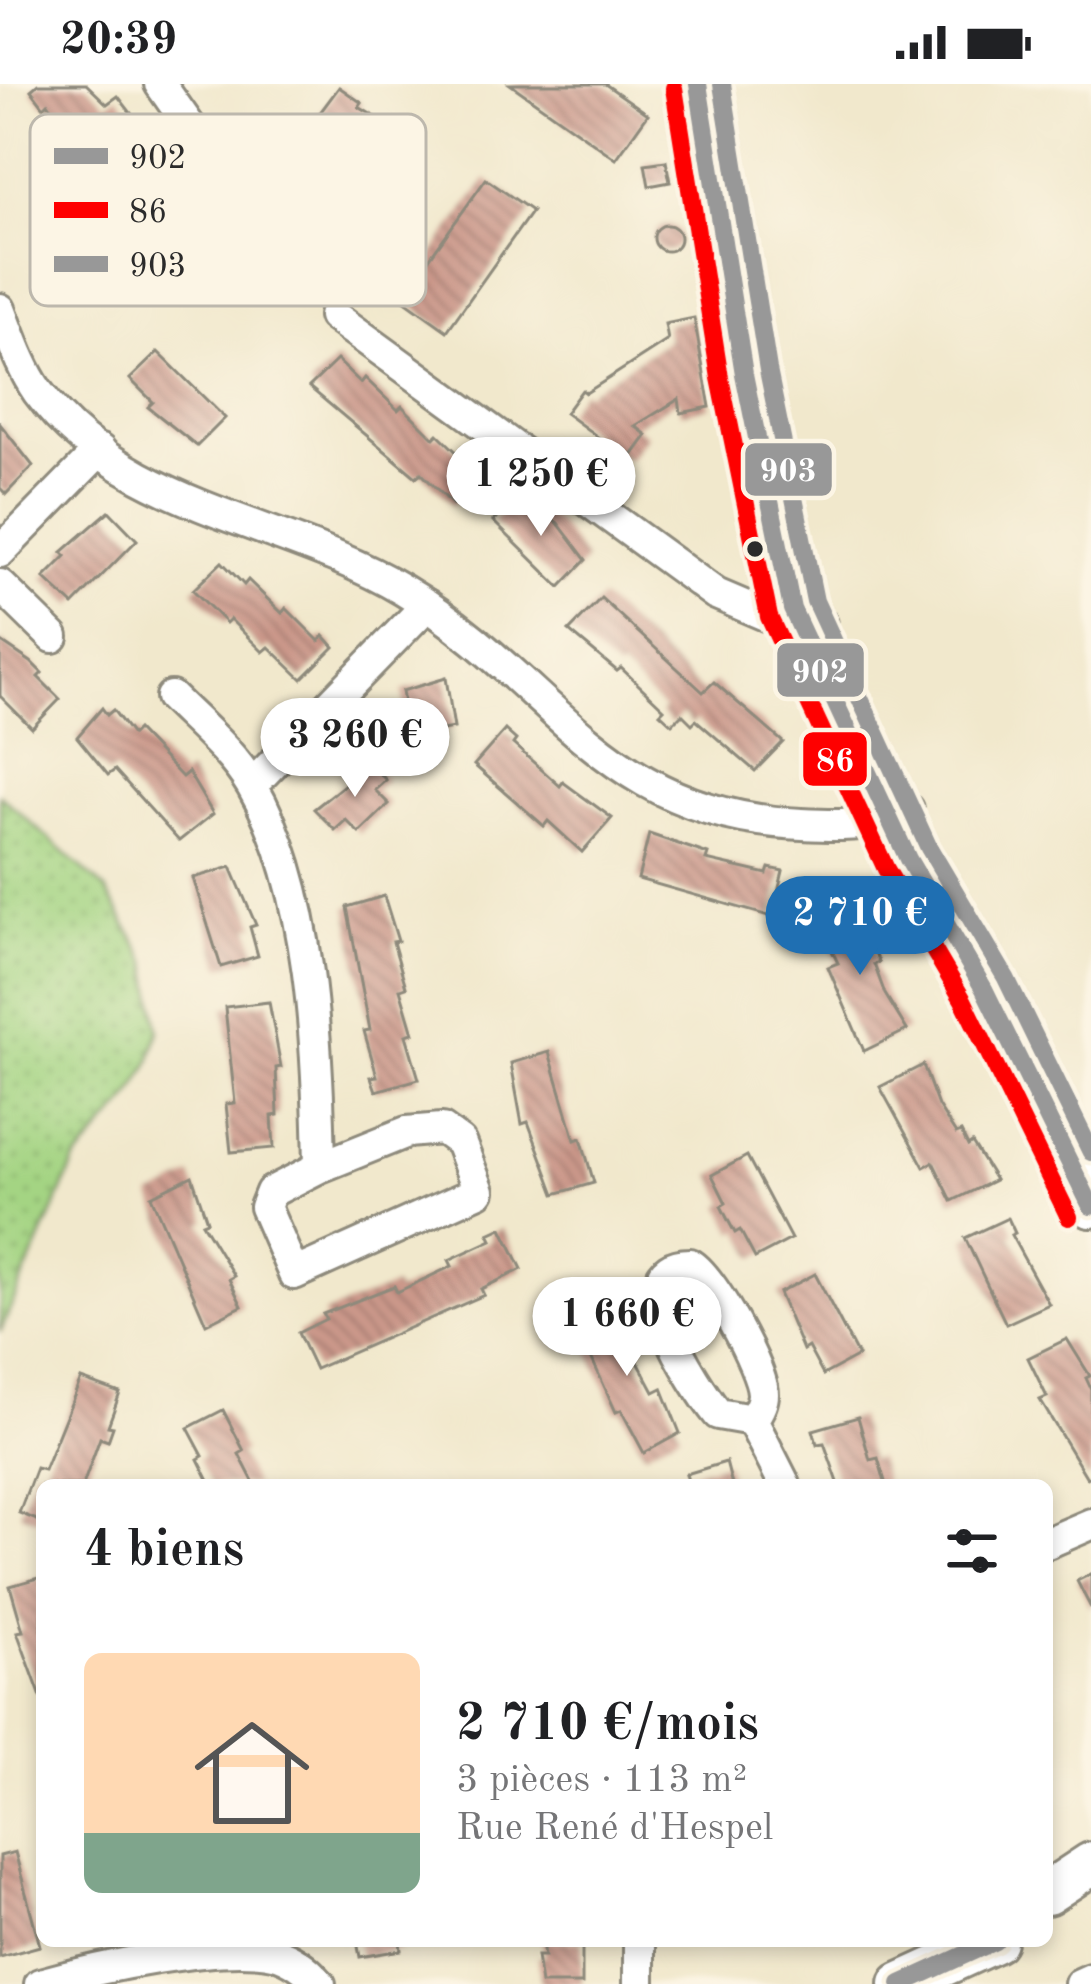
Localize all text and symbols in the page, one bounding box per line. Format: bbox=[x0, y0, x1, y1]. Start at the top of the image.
text: 20:39 bbox=[60, 19, 177, 64]
legend bbox=[30, 114, 426, 306]
text: 902 bbox=[129, 143, 186, 176]
text: 86 bbox=[129, 197, 167, 230]
text: 903 bbox=[129, 251, 186, 284]
pin: 1 250 € bbox=[430, 437, 652, 539]
line badge: 903 bbox=[743, 441, 834, 498]
text: 1 250 € bbox=[474, 456, 608, 495]
text: 903 bbox=[759, 456, 817, 489]
unlabelled marker bbox=[744, 538, 766, 560]
line badge: 902 bbox=[775, 641, 866, 699]
text: 902 bbox=[791, 657, 849, 690]
pin: 3 260 € bbox=[244, 698, 466, 800]
text: 3 260 € bbox=[288, 717, 422, 756]
line badge: 86 bbox=[801, 730, 869, 788]
text: 86 bbox=[816, 746, 854, 779]
pin: 2 710 € bbox=[749, 876, 971, 978]
text: 2 710 € bbox=[793, 895, 927, 934]
pin: 1 660 € bbox=[516, 1277, 738, 1379]
text: 1 660 € bbox=[560, 1296, 694, 1335]
icon: filters bbox=[939, 1518, 1005, 1584]
text: 4 biens bbox=[84, 1526, 244, 1577]
text: 2 710 €/mois bbox=[456, 1700, 759, 1751]
icon: home bbox=[180, 1701, 324, 1845]
text: 3 pièces · 113 m² bbox=[456, 1761, 747, 1800]
text: Rue René d'Hespel bbox=[456, 1809, 773, 1848]

